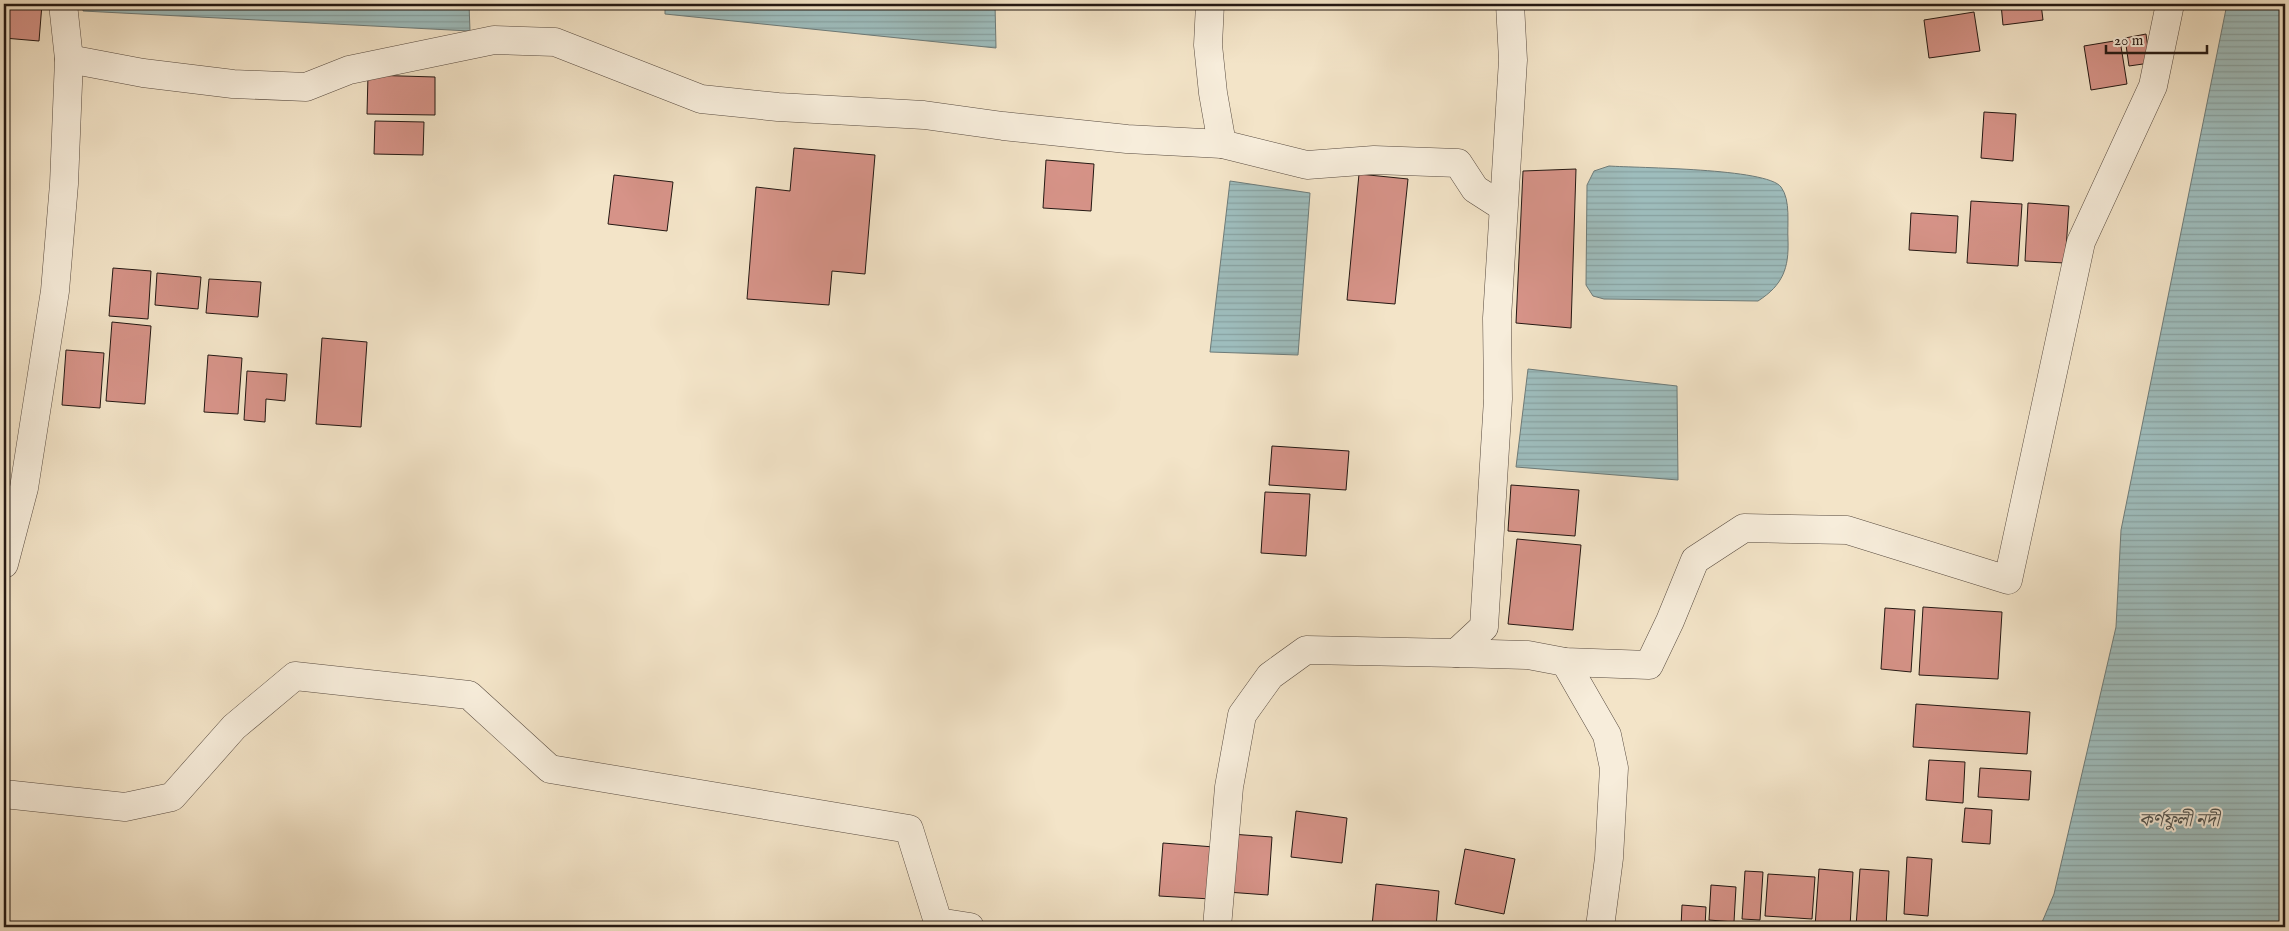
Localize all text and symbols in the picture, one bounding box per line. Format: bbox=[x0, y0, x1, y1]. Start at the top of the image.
scale bar bbox=[2106, 22, 2208, 54]
text: 20 m bbox=[2114, 31, 2144, 50]
water label: কর্ণফুলী নদী bbox=[2139, 808, 2221, 833]

